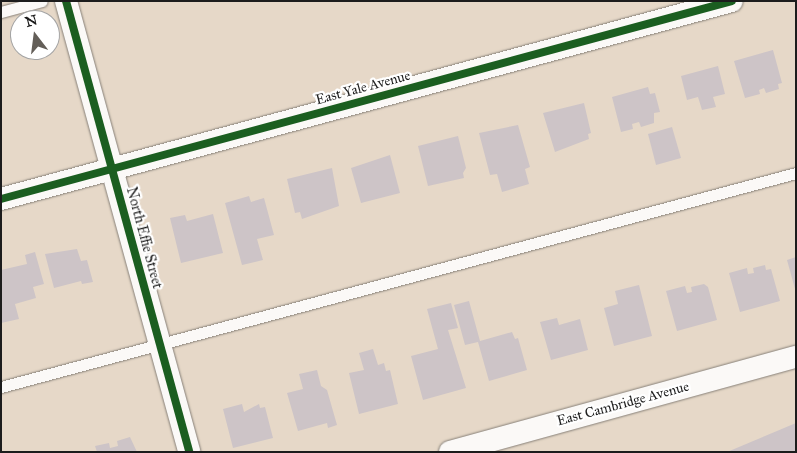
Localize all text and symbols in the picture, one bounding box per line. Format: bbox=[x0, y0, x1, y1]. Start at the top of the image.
north arrow bbox=[10, 10, 60, 60]
text: N bbox=[23, 11, 39, 31]
street label: East Yale Avenue bbox=[314, 67, 412, 109]
street label: North Effie Street bbox=[122, 185, 166, 291]
street label: East Cambridge Avenue bbox=[555, 378, 691, 430]

